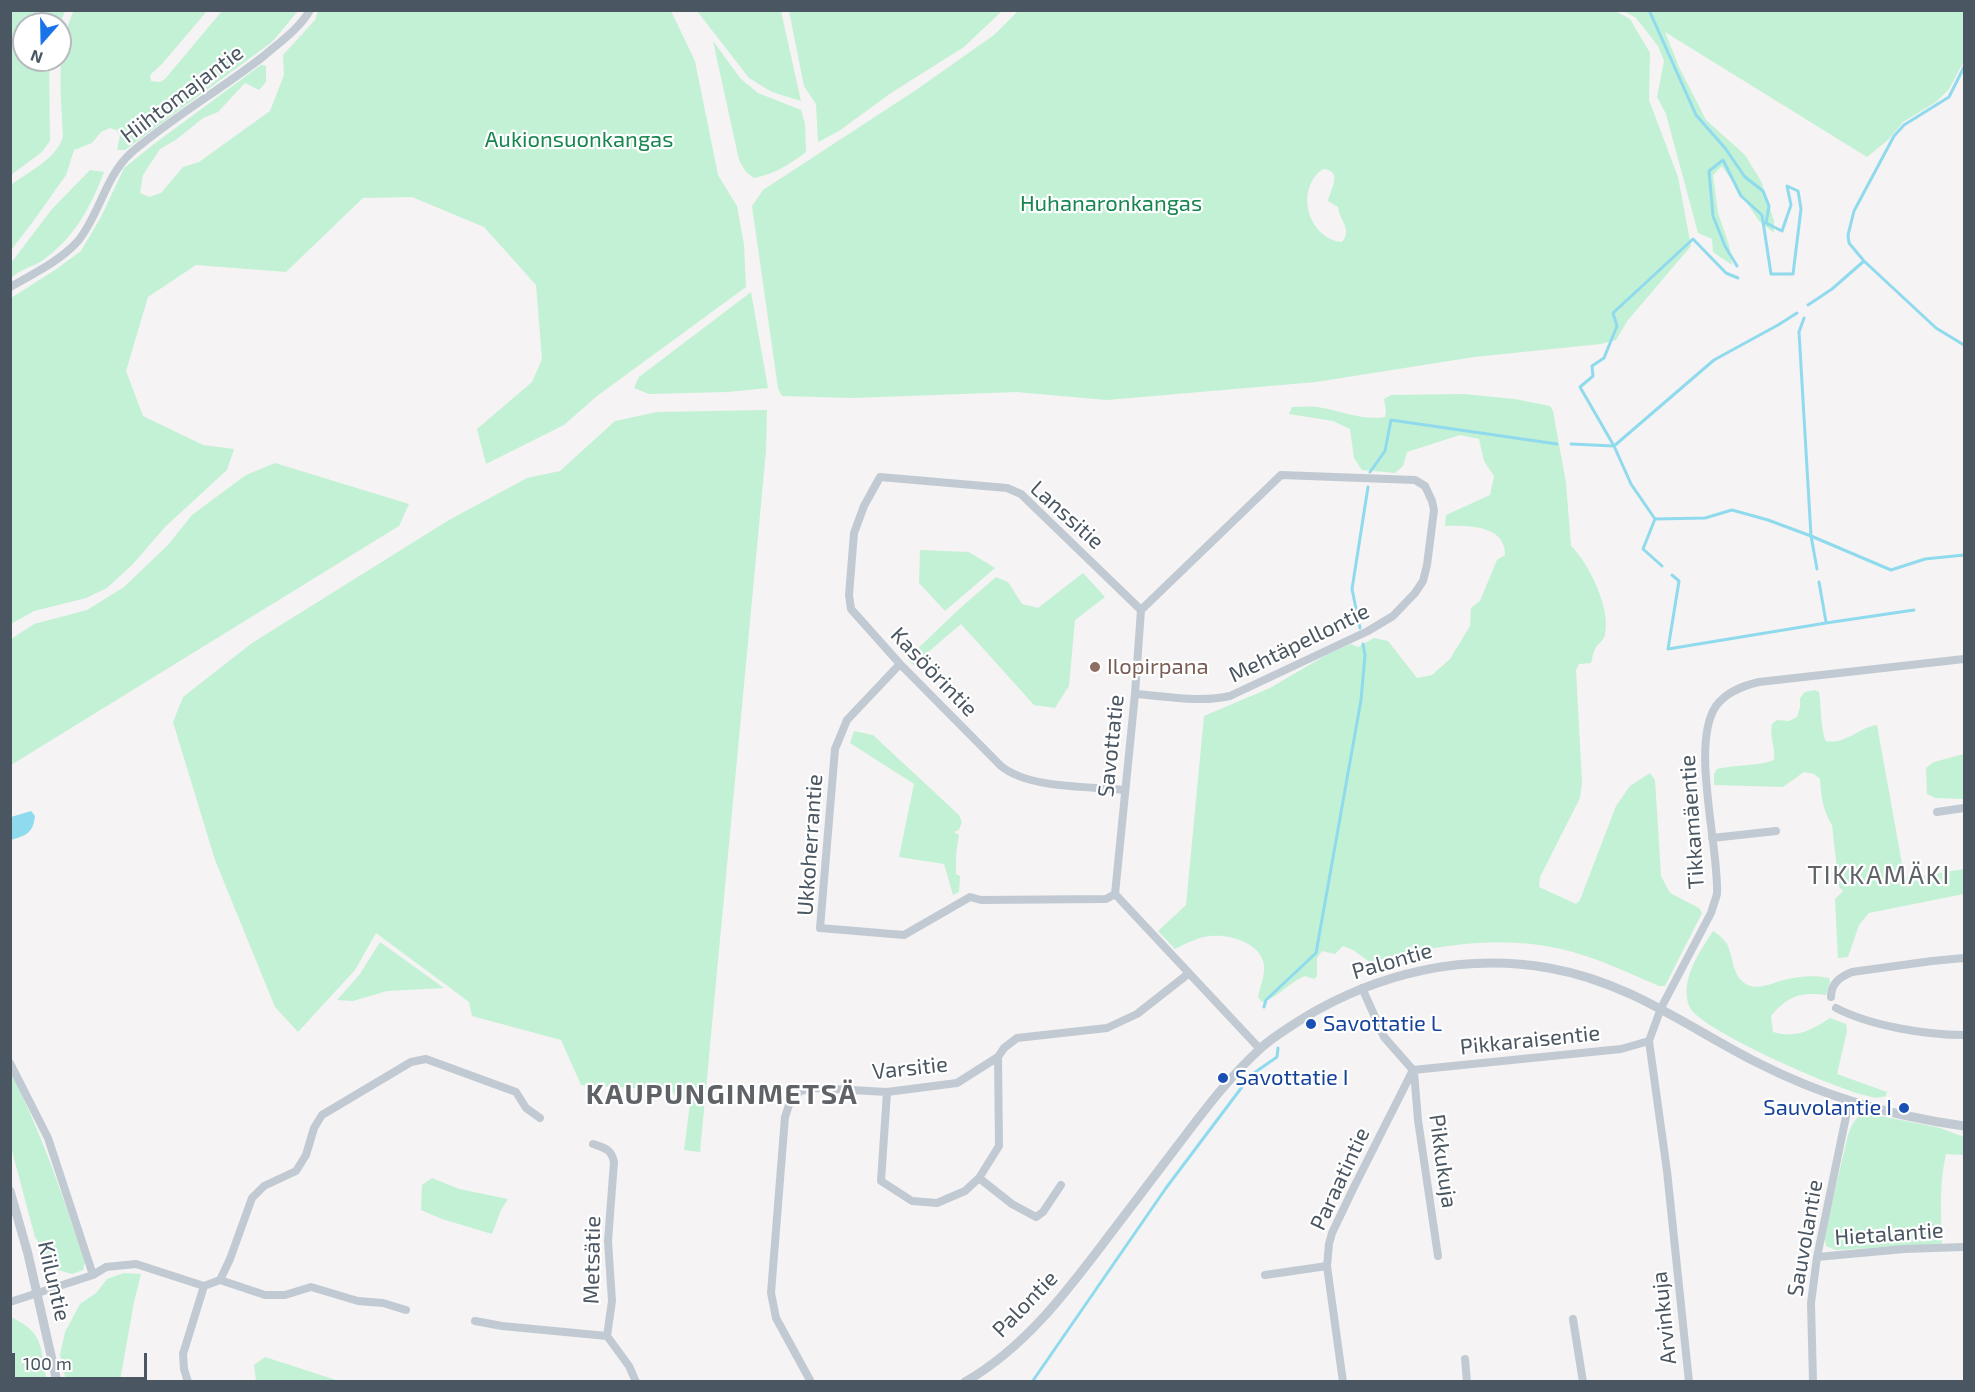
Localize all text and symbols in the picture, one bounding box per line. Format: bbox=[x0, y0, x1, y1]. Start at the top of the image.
north arrow bbox=[12, 12, 72, 72]
street label: Hiihtomajantie bbox=[116, 39, 248, 149]
text: N bbox=[28, 47, 45, 68]
park label: Aukionsuonkangas bbox=[485, 127, 673, 153]
park label: Huhanaronkangas bbox=[1020, 191, 1202, 217]
street label: Lanssitie bbox=[1025, 475, 1109, 555]
street label: Mehtäpellontie bbox=[1224, 598, 1374, 688]
street label: Kasöörintie bbox=[885, 622, 983, 722]
place label: Ilopirpana bbox=[1107, 654, 1209, 680]
marker: Ilopirpana bbox=[1088, 660, 1102, 674]
street label: Savottatie bbox=[1092, 693, 1130, 799]
street label: Tikkamäentie bbox=[1674, 754, 1710, 890]
street label: Ukkoherrantie bbox=[792, 773, 828, 917]
district label: TIKKAMÄKI bbox=[1807, 859, 1951, 891]
street label: Palontie bbox=[1349, 937, 1435, 985]
place label: Savottatie L bbox=[1323, 1011, 1442, 1037]
marker: Savottatie L bbox=[1304, 1017, 1318, 1031]
street label: Pikkaraisentie bbox=[1459, 1020, 1601, 1060]
street label: Varsitie bbox=[871, 1051, 949, 1085]
place label: Savottatie I bbox=[1235, 1065, 1349, 1091]
marker: Savottatie I bbox=[1216, 1071, 1230, 1085]
district label: KAUPUNGINMETSÄ bbox=[586, 1078, 858, 1112]
place label: Sauvolantie I bbox=[1763, 1095, 1892, 1121]
marker: Sauvolantie I bbox=[1897, 1101, 1911, 1115]
street label: Pikkukuja bbox=[1423, 1112, 1463, 1210]
street label: Paraatintie bbox=[1305, 1123, 1375, 1235]
street label: Sauvolantie bbox=[1782, 1178, 1828, 1298]
street label: Metsätie bbox=[578, 1216, 606, 1304]
street label: Hietalantie bbox=[1833, 1217, 1945, 1251]
street label: Kiiluntie bbox=[32, 1238, 76, 1324]
street label: Palontie bbox=[987, 1265, 1063, 1343]
street label: Arvinkuja bbox=[1646, 1270, 1682, 1366]
scale bar bbox=[15, 1341, 150, 1379]
text: 100 m bbox=[23, 1352, 72, 1374]

